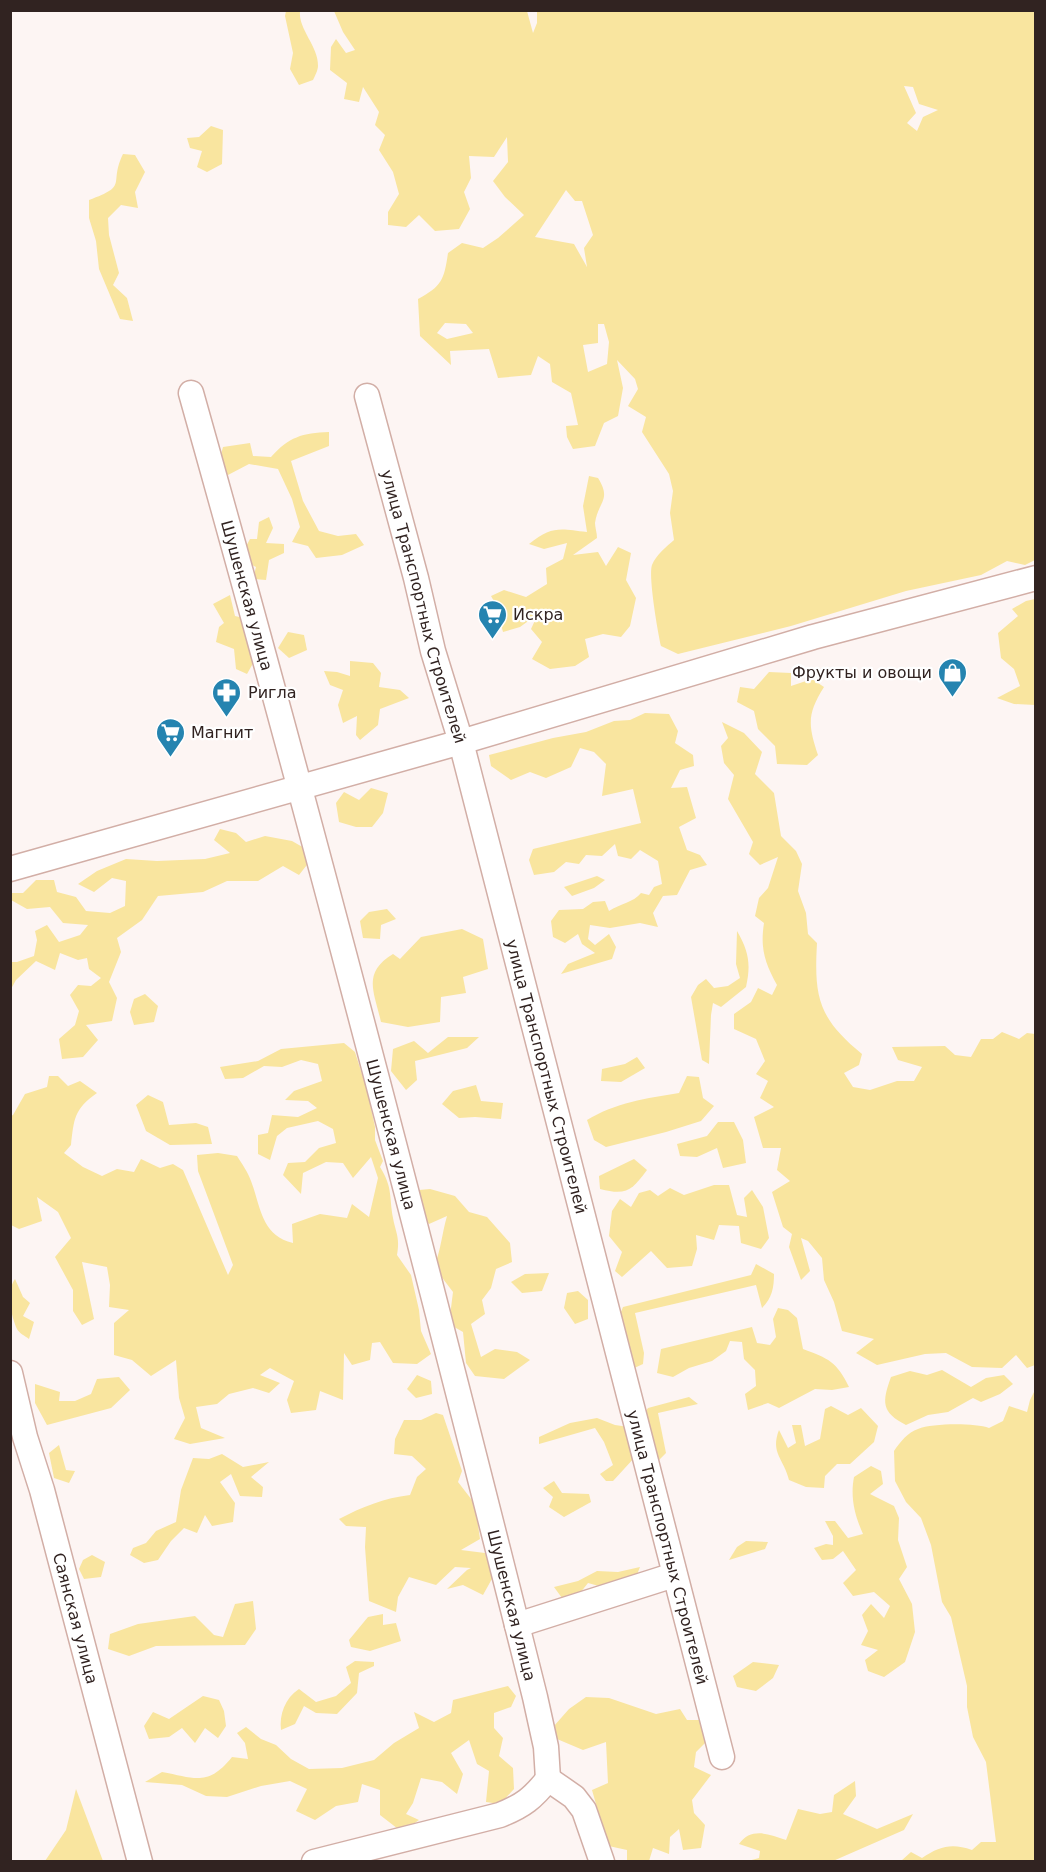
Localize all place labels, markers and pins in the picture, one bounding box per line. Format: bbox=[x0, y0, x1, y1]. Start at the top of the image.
supermarket icon: Искра bbox=[476, 598, 508, 640]
place label: Искра bbox=[513, 605, 563, 624]
shop icon: Фрукты и овощи bbox=[937, 656, 969, 698]
place label: Фрукты и овощи bbox=[792, 663, 932, 682]
pharmacy icon: Ригла bbox=[211, 676, 243, 718]
place label: Ригла bbox=[248, 683, 296, 702]
supermarket icon: Магнит bbox=[154, 716, 186, 758]
place label: Магнит bbox=[191, 723, 253, 742]

